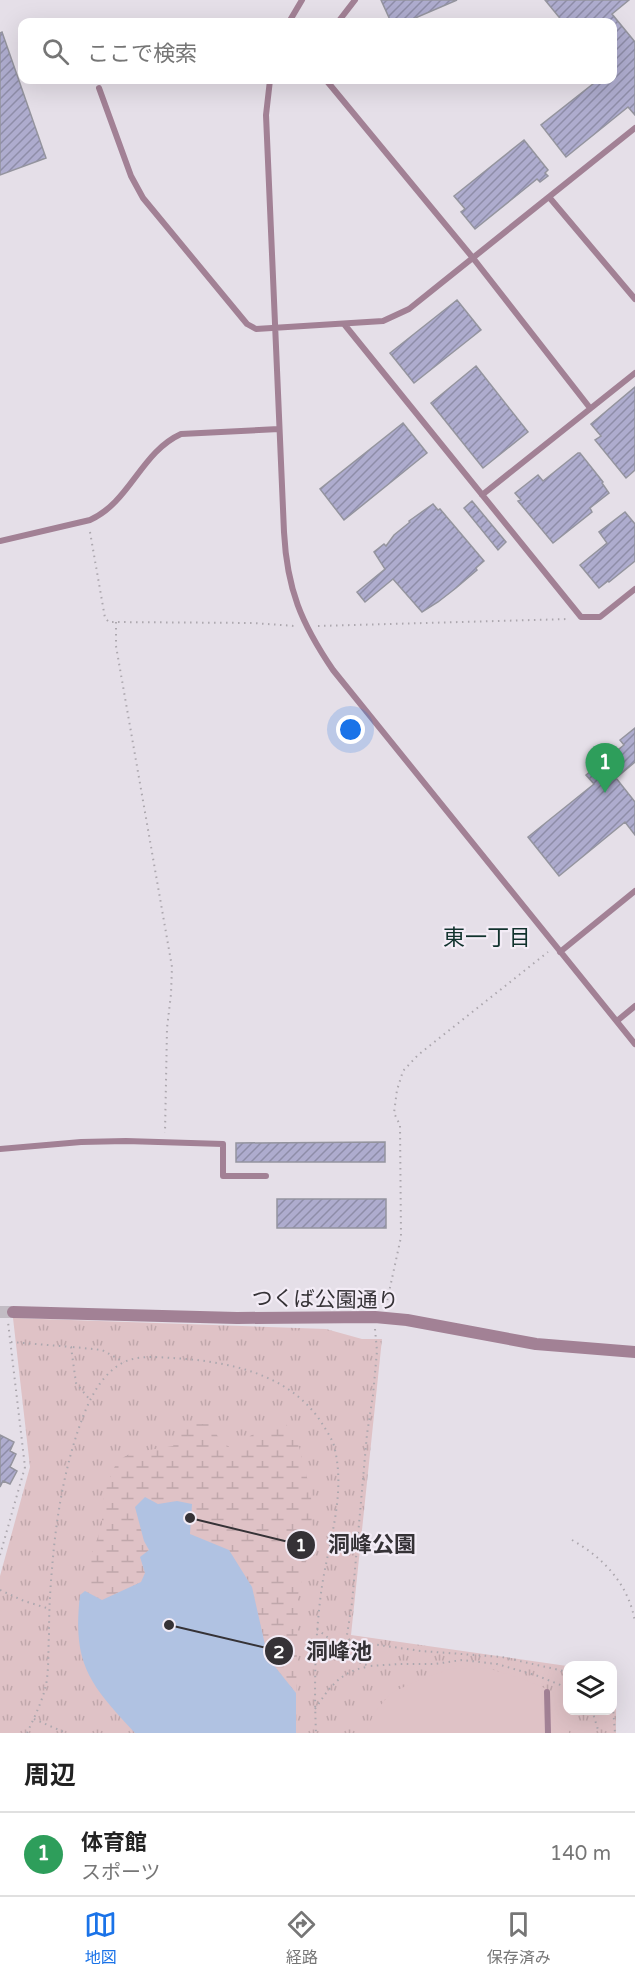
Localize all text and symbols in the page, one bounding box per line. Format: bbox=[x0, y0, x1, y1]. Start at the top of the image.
search box bbox=[18, 18, 617, 84]
icon: search bbox=[39, 35, 72, 68]
text: ここで検索 bbox=[87, 41, 197, 67]
your location bbox=[336, 715, 365, 744]
pin: 1 bbox=[586, 744, 624, 793]
district label: 東一丁目 bbox=[443, 925, 531, 951]
street label: つくば公園通り bbox=[251, 1286, 399, 1314]
callout: 洞峰公園 bbox=[286, 1525, 428, 1565]
text: 洞峰公園 bbox=[328, 1532, 416, 1558]
text: 1 bbox=[295, 1534, 307, 1556]
callout: 洞峰池 bbox=[264, 1631, 384, 1671]
text: 洞峰池 bbox=[306, 1639, 372, 1665]
text: 2 bbox=[273, 1641, 285, 1663]
map controls bbox=[563, 1661, 617, 1715]
button: layers bbox=[563, 1661, 617, 1715]
text: 周辺 bbox=[24, 1760, 76, 1791]
text: 体育館 bbox=[81, 1830, 147, 1856]
text: 1 bbox=[37, 1842, 50, 1866]
text: 140 m bbox=[550, 1842, 611, 1866]
text: スポーツ bbox=[81, 1861, 161, 1885]
tab: 地図 bbox=[84, 1908, 117, 1968]
tab: 経路 bbox=[285, 1908, 318, 1968]
tab: 保存済み bbox=[487, 1908, 551, 1968]

